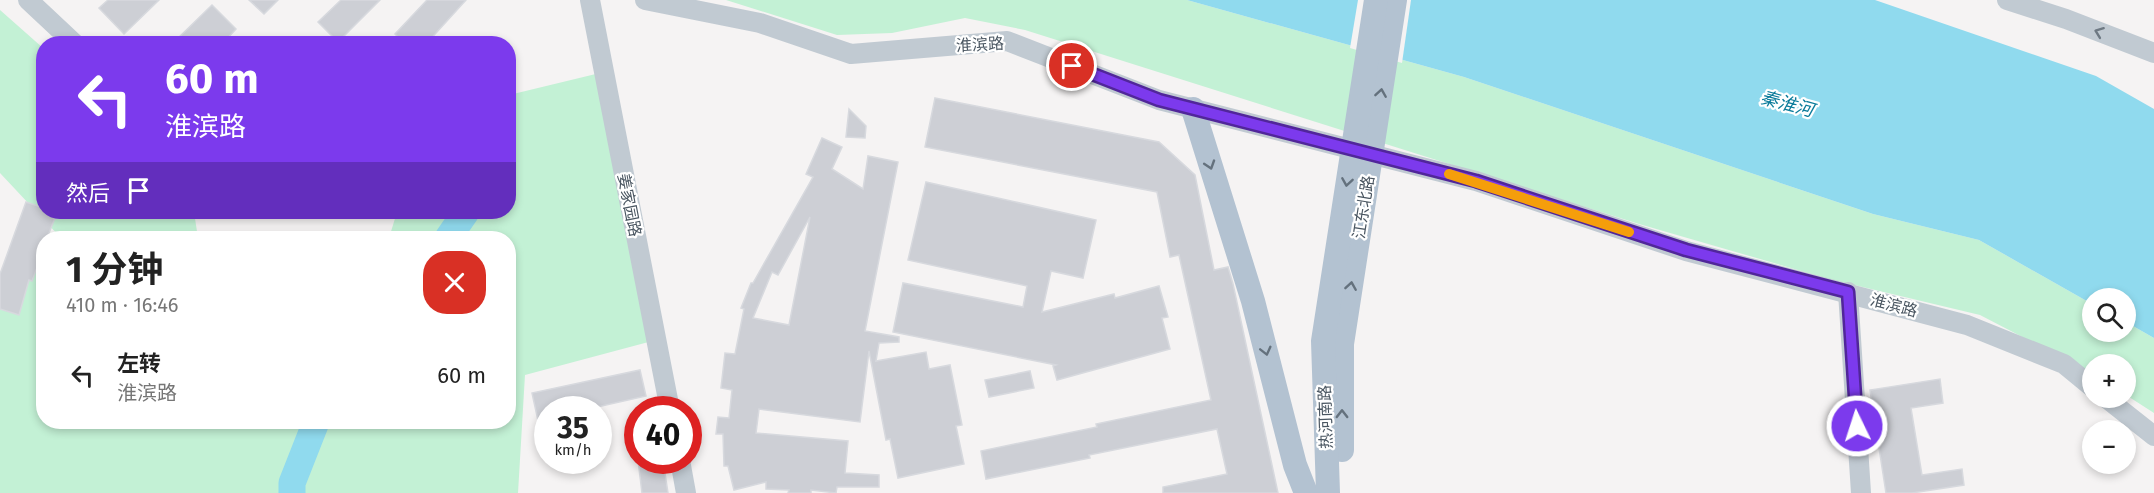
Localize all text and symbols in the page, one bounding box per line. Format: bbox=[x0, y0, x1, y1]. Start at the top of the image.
one-way arrow bbox=[2095, 27, 2106, 39]
street label: 淮滨路 bbox=[956, 34, 1004, 55]
pin bbox=[1046, 40, 1097, 91]
icon: arrive bbox=[1055, 49, 1088, 82]
text: 60 m bbox=[165, 54, 259, 104]
icon: left bbox=[66, 60, 144, 138]
water label: 秦淮河 bbox=[1758, 86, 1819, 122]
one-way arrow bbox=[1374, 89, 1386, 98]
text: 淮滨路 bbox=[165, 111, 246, 143]
one-way arrow bbox=[1203, 159, 1216, 170]
street label: 姜家园路 bbox=[614, 172, 645, 238]
icon: arrive bbox=[122, 174, 155, 207]
street label: 江东北路 bbox=[1349, 174, 1378, 240]
one-way arrow bbox=[1342, 178, 1354, 187]
text: 然后 bbox=[66, 180, 110, 207]
text: 1 分钟 bbox=[66, 248, 163, 292]
button: close bbox=[423, 251, 486, 314]
one-way arrow bbox=[1345, 281, 1357, 291]
map controls bbox=[2082, 288, 2136, 474]
button: search bbox=[2082, 288, 2136, 342]
street label: 淮滨路 bbox=[1868, 290, 1920, 321]
text: 410 m · 16:46 bbox=[66, 293, 178, 317]
one-way arrow bbox=[1259, 346, 1272, 356]
text: 左转 bbox=[117, 350, 161, 377]
button: + bbox=[2082, 354, 2136, 408]
icon: left bbox=[66, 359, 99, 392]
text: 60 m bbox=[437, 362, 486, 389]
text: 淮滨路 bbox=[117, 381, 177, 405]
street label: 热河南路 bbox=[1315, 385, 1336, 449]
position arrow bbox=[1825, 394, 1889, 458]
speed limit sign: 40 bbox=[624, 396, 702, 474]
one-way arrow bbox=[1336, 409, 1348, 418]
text: 35 bbox=[557, 410, 589, 446]
button: − bbox=[2082, 420, 2136, 474]
text: km/h bbox=[554, 441, 592, 459]

